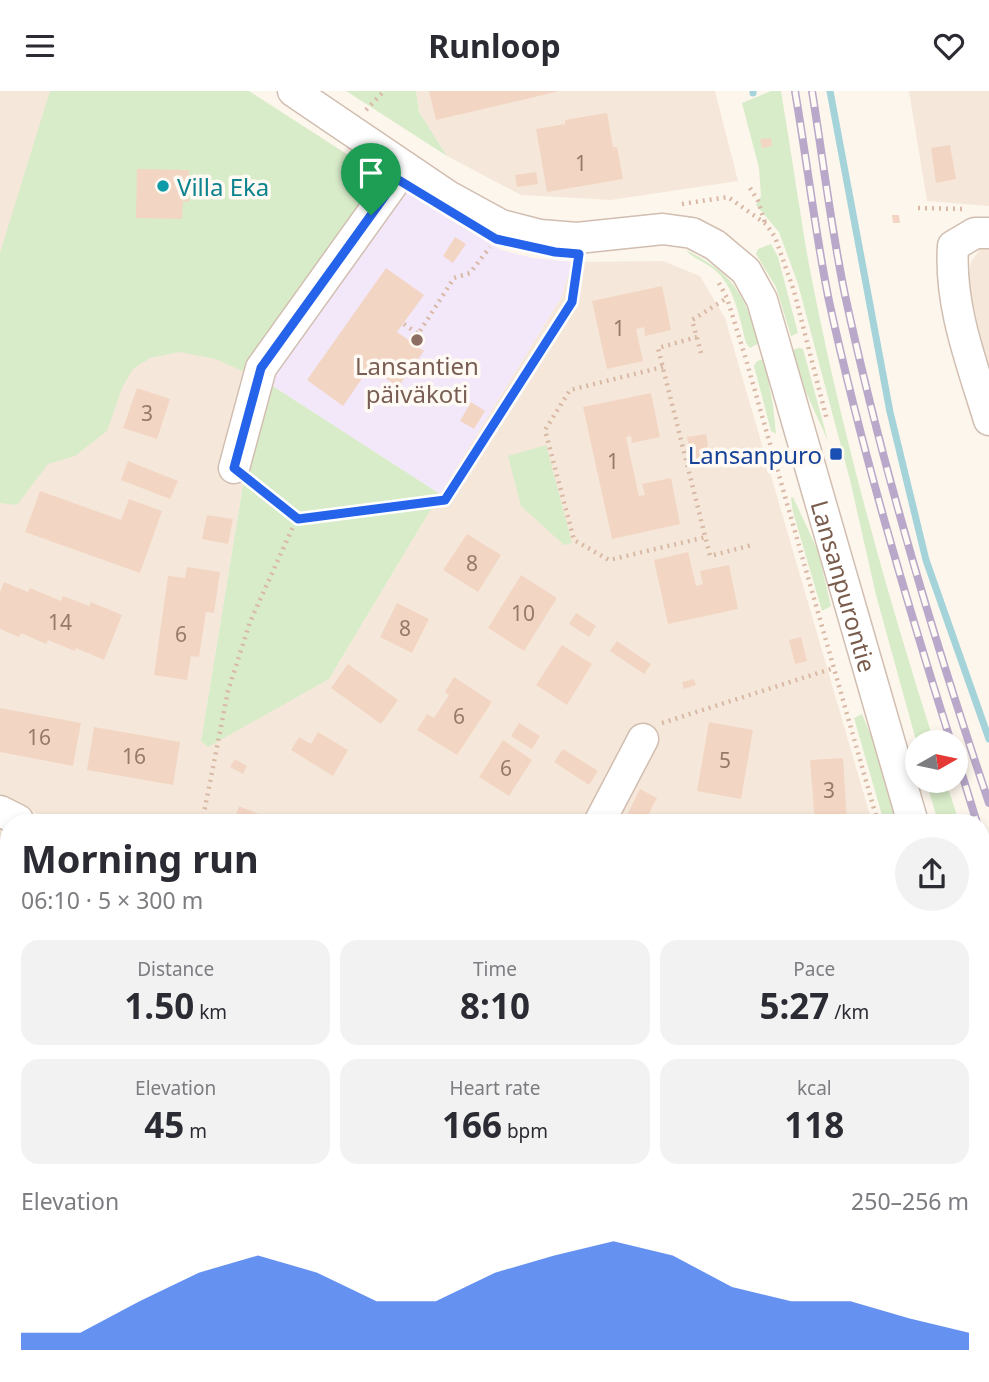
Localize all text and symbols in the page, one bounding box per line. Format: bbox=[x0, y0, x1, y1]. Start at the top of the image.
text: Runloop bbox=[428, 24, 561, 67]
icon: menu bbox=[21, 27, 59, 65]
icon: heart bbox=[930, 27, 968, 65]
pin bbox=[341, 143, 401, 215]
house number: 1 bbox=[575, 149, 587, 177]
icon: arrive bbox=[352, 154, 390, 192]
place label: Villa Eka bbox=[177, 170, 269, 203]
marker: Villa Eka bbox=[155, 178, 171, 194]
house number: 1 bbox=[613, 314, 625, 342]
marker: Lansantien päiväkoti bbox=[409, 332, 425, 348]
place label: Lansantien päiväkoti bbox=[355, 349, 479, 410]
house number: 3 bbox=[141, 399, 153, 427]
place label: Lansanpuro bbox=[688, 438, 822, 471]
marker: Lansanpuro bbox=[828, 446, 844, 462]
house number: 1 bbox=[607, 447, 619, 475]
street label: Lansanpurontie bbox=[804, 496, 885, 676]
house number: 8 bbox=[466, 549, 478, 577]
house number: 10 bbox=[511, 599, 535, 627]
house number: 14 bbox=[48, 608, 72, 636]
house number: 8 bbox=[399, 614, 411, 642]
house number: 6 bbox=[175, 620, 187, 648]
house number: 6 bbox=[453, 702, 465, 730]
house number: 16 bbox=[27, 723, 51, 751]
north arrow bbox=[905, 730, 968, 793]
map controls bbox=[905, 730, 968, 793]
house number: 16 bbox=[122, 742, 146, 770]
house number: 5 bbox=[719, 746, 731, 774]
house number: 6 bbox=[500, 754, 512, 782]
house number: 3 bbox=[823, 776, 835, 804]
text: Morning run bbox=[21, 832, 259, 884]
button: share bbox=[895, 837, 969, 911]
text: 06:10 · 5 × 300 m bbox=[21, 884, 203, 916]
text: Distance bbox=[137, 956, 214, 982]
text: Time bbox=[473, 956, 517, 982]
text: Pace bbox=[793, 956, 835, 982]
text: 1.50 bbox=[124, 982, 194, 1029]
text: 8:10 bbox=[460, 982, 530, 1029]
text: 5:27 bbox=[759, 982, 829, 1029]
text: km bbox=[194, 999, 227, 1025]
text: /km bbox=[829, 999, 869, 1025]
text: Elevation bbox=[135, 1075, 216, 1101]
text: Heart rate bbox=[450, 1075, 540, 1101]
text: kcal bbox=[797, 1075, 832, 1101]
text: 45 bbox=[144, 1101, 184, 1148]
text: 166 bbox=[442, 1101, 502, 1148]
text: 118 bbox=[784, 1101, 844, 1148]
text: m bbox=[184, 1118, 207, 1144]
text: bpm bbox=[502, 1118, 548, 1144]
text: Elevation bbox=[21, 1185, 119, 1217]
text: 250–256 m bbox=[851, 1185, 969, 1217]

